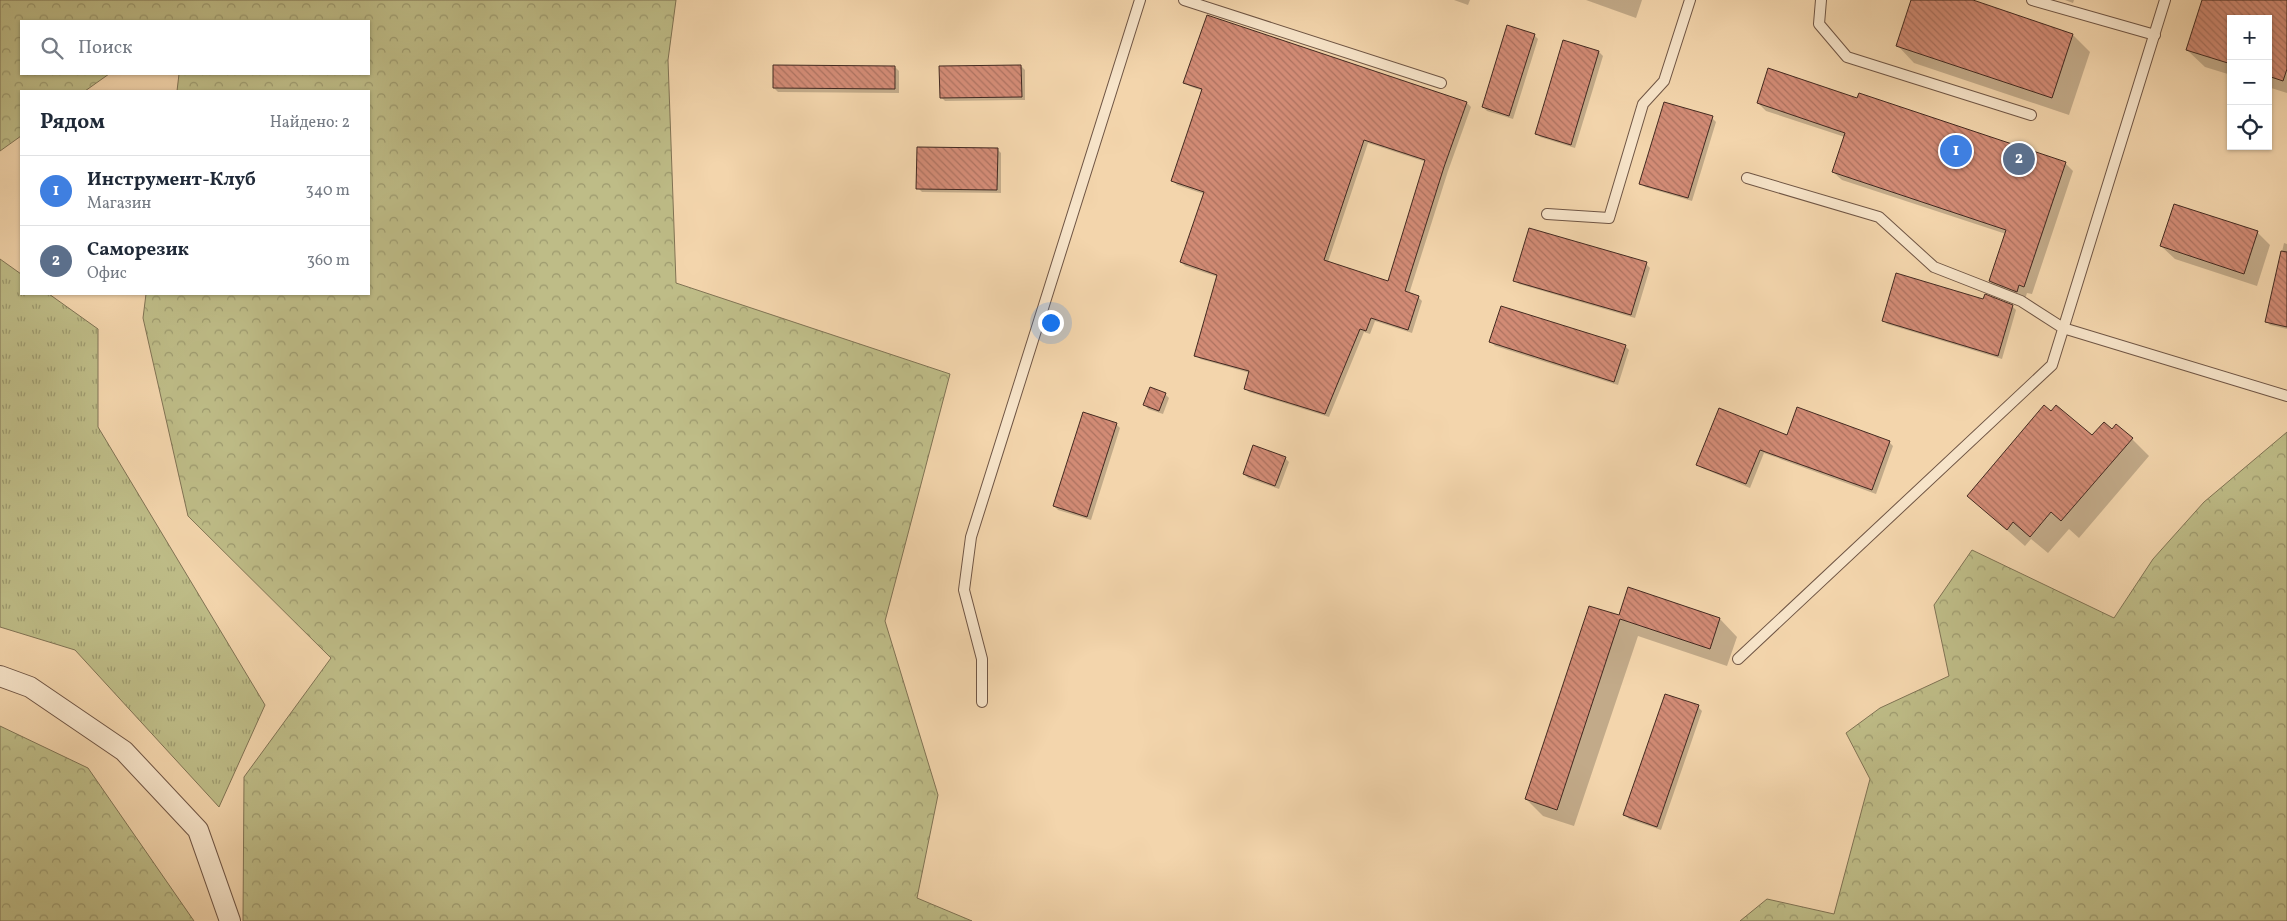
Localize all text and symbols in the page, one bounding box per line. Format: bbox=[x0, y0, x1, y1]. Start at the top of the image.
map controls bbox=[2227, 15, 2272, 150]
button: + bbox=[2227, 15, 2272, 60]
search box bbox=[20, 20, 370, 75]
icon: search bbox=[38, 34, 66, 62]
text: Поиск bbox=[78, 35, 132, 61]
button: − bbox=[2227, 60, 2272, 105]
button: locate bbox=[2227, 105, 2272, 150]
text: Рядом bbox=[40, 108, 105, 137]
text: Найдено: 2 bbox=[270, 112, 350, 134]
pin: 1 bbox=[1940, 132, 1972, 170]
pin: 2 bbox=[2003, 140, 2035, 178]
text: Инструмент-Клуб bbox=[87, 167, 256, 193]
text: 1 bbox=[53, 180, 59, 202]
text: 340 m bbox=[306, 180, 350, 202]
text: Магазин bbox=[87, 193, 151, 215]
text: Саморезик bbox=[87, 237, 189, 263]
text: 2 bbox=[52, 250, 60, 272]
text: 360 m bbox=[307, 250, 350, 272]
text: Офис bbox=[87, 263, 127, 285]
your location bbox=[1038, 310, 1064, 336]

